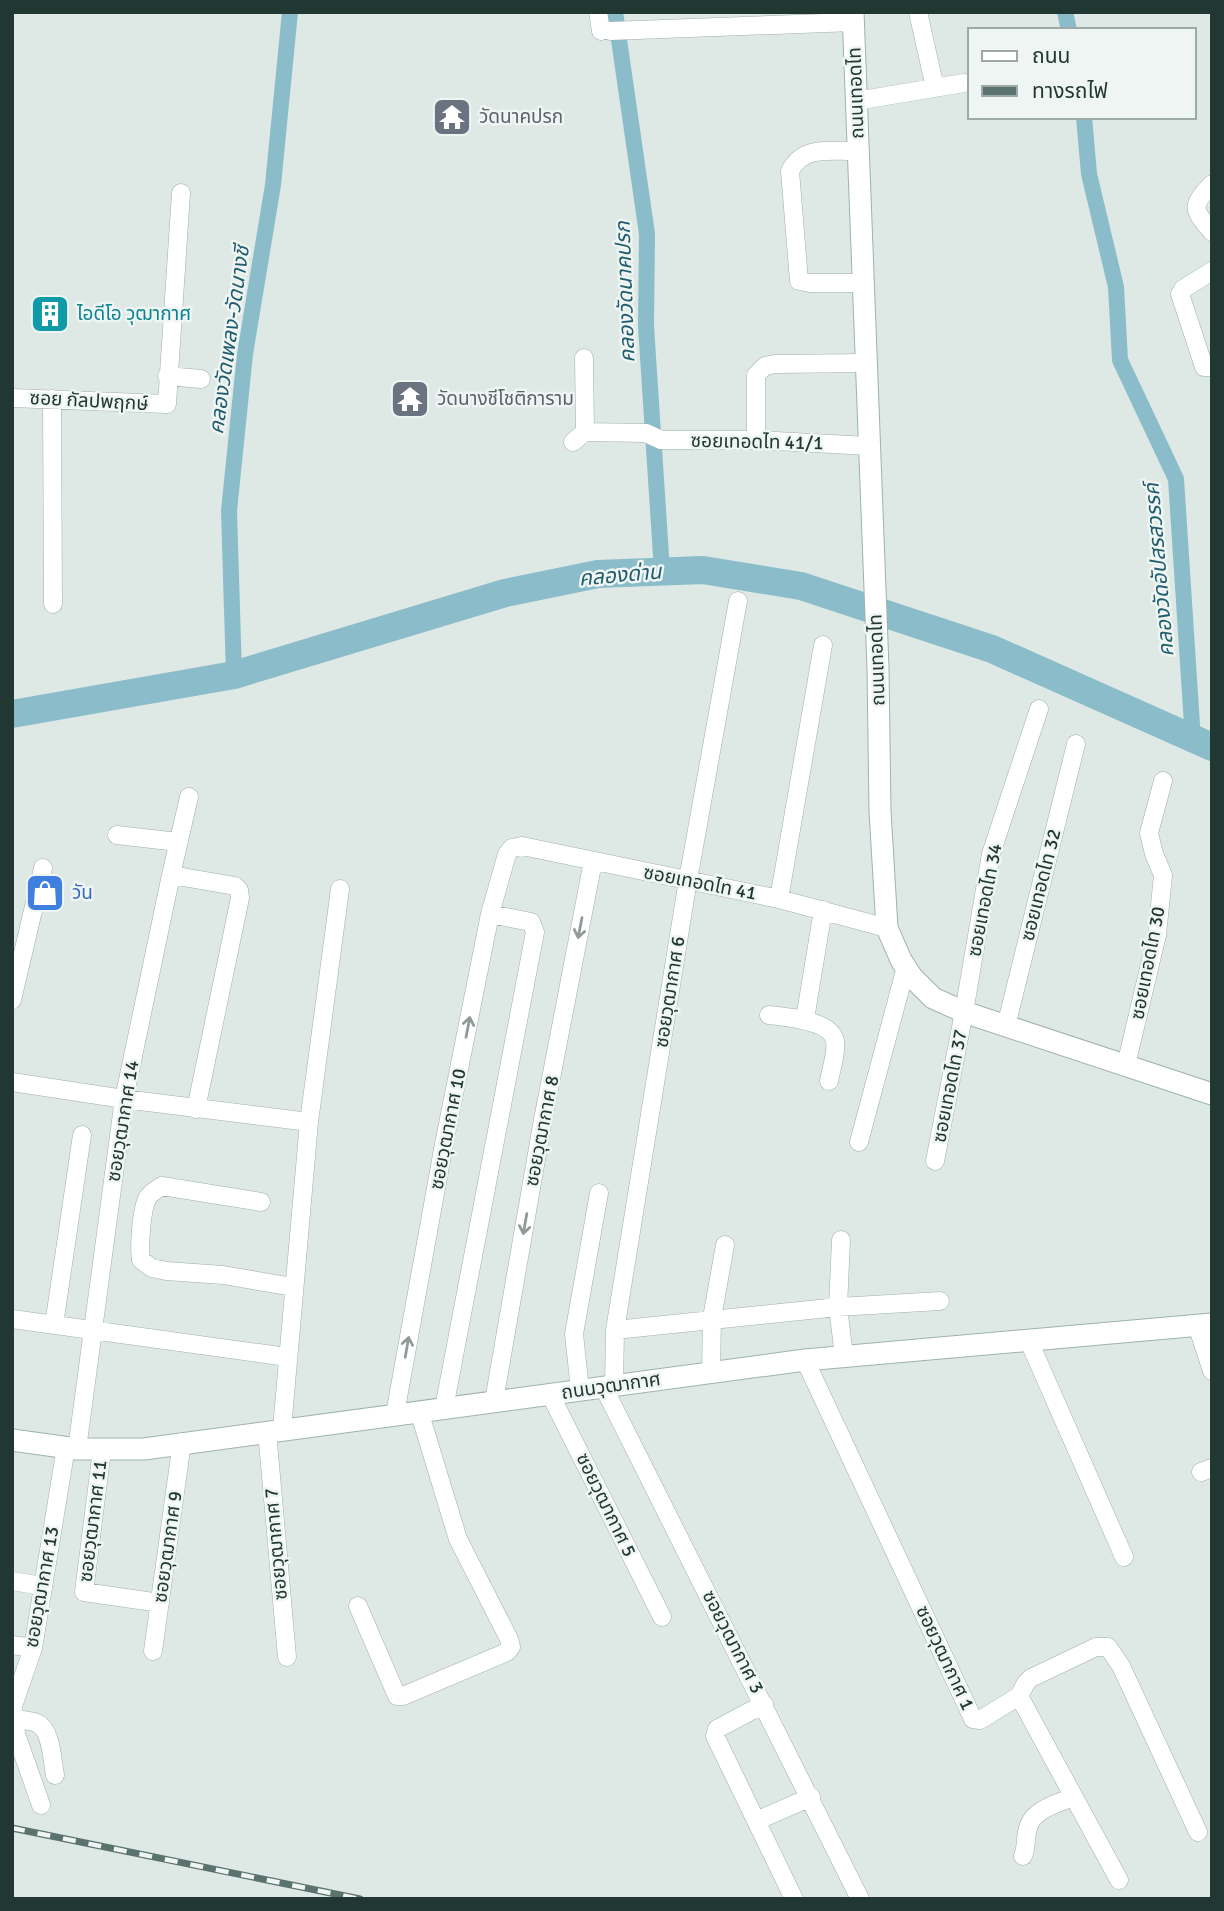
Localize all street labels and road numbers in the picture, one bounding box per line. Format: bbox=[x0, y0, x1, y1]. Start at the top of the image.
street label: ถนนเทอดไท bbox=[842, 47, 870, 139]
street label: ซอย กัลปพฤกษ์ bbox=[29, 386, 149, 416]
street label: ซอยเทอดไท 41/1 bbox=[690, 429, 824, 455]
street label: ถนนเทอดไท bbox=[863, 614, 891, 706]
street label: ซอยเทอดไท 32 bbox=[1015, 827, 1067, 943]
street label: ซอยเทอดไท 34 bbox=[962, 841, 1008, 959]
street label: ซอยเทอดไท 41 bbox=[641, 860, 759, 906]
street label: ซอยเทอดไท 30 bbox=[1125, 904, 1171, 1022]
street label: ซอยวุฒากาศ 6 bbox=[649, 935, 691, 1049]
street label: ซอยเทอดไท 37 bbox=[927, 1027, 973, 1145]
street label: ซอยวุฒากาศ 14 bbox=[102, 1059, 144, 1183]
street label: ซอยวุฒากาศ 10 bbox=[425, 1066, 471, 1192]
street label: ซอยวุฒากาศ 8 bbox=[519, 1074, 565, 1188]
street label: ถนนวุฒากาศ bbox=[560, 1367, 662, 1405]
street label: ซอยวุฒากาศ 5 bbox=[571, 1449, 641, 1561]
street label: ซอยวุฒากาศ 11 bbox=[74, 1459, 112, 1583]
street label: ซอยวุฒากาศ 7 bbox=[259, 1487, 293, 1601]
street label: ซอยวุฒากาศ 9 bbox=[148, 1490, 188, 1604]
street label: ซอยวุฒากาศ 13 bbox=[20, 1524, 64, 1650]
street label: ซอยวุฒากาศ 3 bbox=[697, 1586, 769, 1698]
street label: ซอยวุฒากาศ 1 bbox=[910, 1602, 980, 1714]

